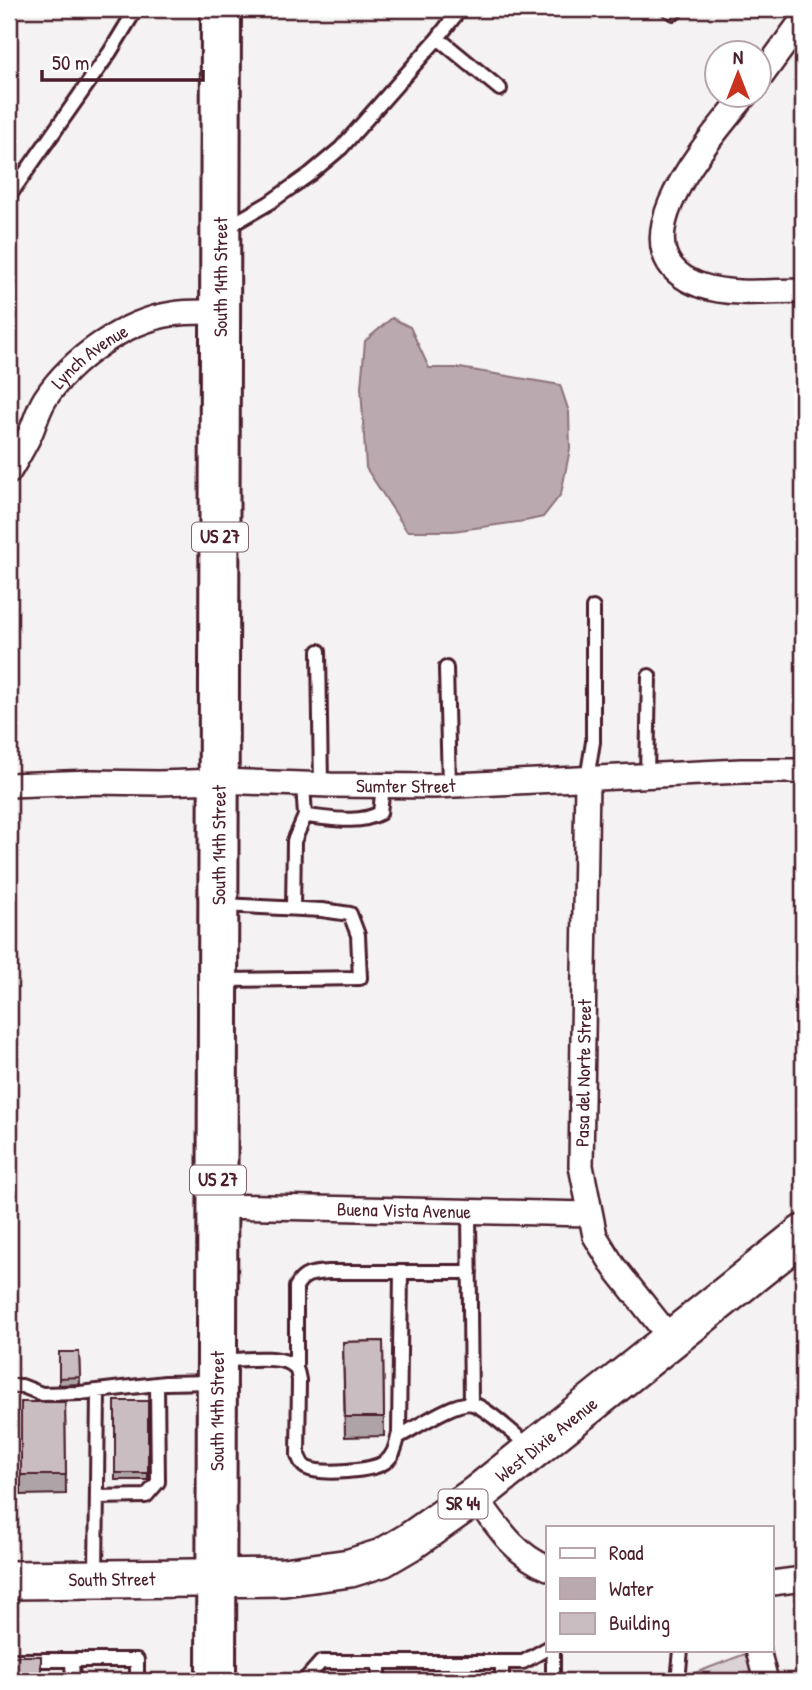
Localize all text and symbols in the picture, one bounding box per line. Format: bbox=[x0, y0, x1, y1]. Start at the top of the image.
scale bar bbox=[42, 38, 203, 82]
north arrow bbox=[704, 38, 774, 108]
text: N bbox=[733, 44, 743, 70]
text: 50 m bbox=[52, 48, 89, 77]
street label: South 14th Street bbox=[207, 216, 233, 337]
street label: Lynch Avenue bbox=[45, 317, 133, 394]
road number: US 27 bbox=[192, 522, 248, 552]
street label: Sumter Street bbox=[356, 772, 457, 799]
street label: South 14th Street bbox=[205, 784, 232, 905]
street label: Pasa del Norte Street bbox=[569, 998, 597, 1147]
road number: US 27 bbox=[190, 1166, 246, 1195]
street label: Buena Vista Avenue bbox=[337, 1196, 472, 1224]
street label: South 14th Street bbox=[204, 1350, 230, 1471]
street label: West Dixie Avenue bbox=[490, 1390, 603, 1488]
road number: SR 44 bbox=[438, 1490, 488, 1518]
legend bbox=[546, 1526, 774, 1652]
text: Road bbox=[609, 1538, 643, 1567]
street label: South Street bbox=[68, 1565, 156, 1592]
text: Water bbox=[609, 1574, 654, 1603]
text: Building bbox=[609, 1608, 670, 1637]

